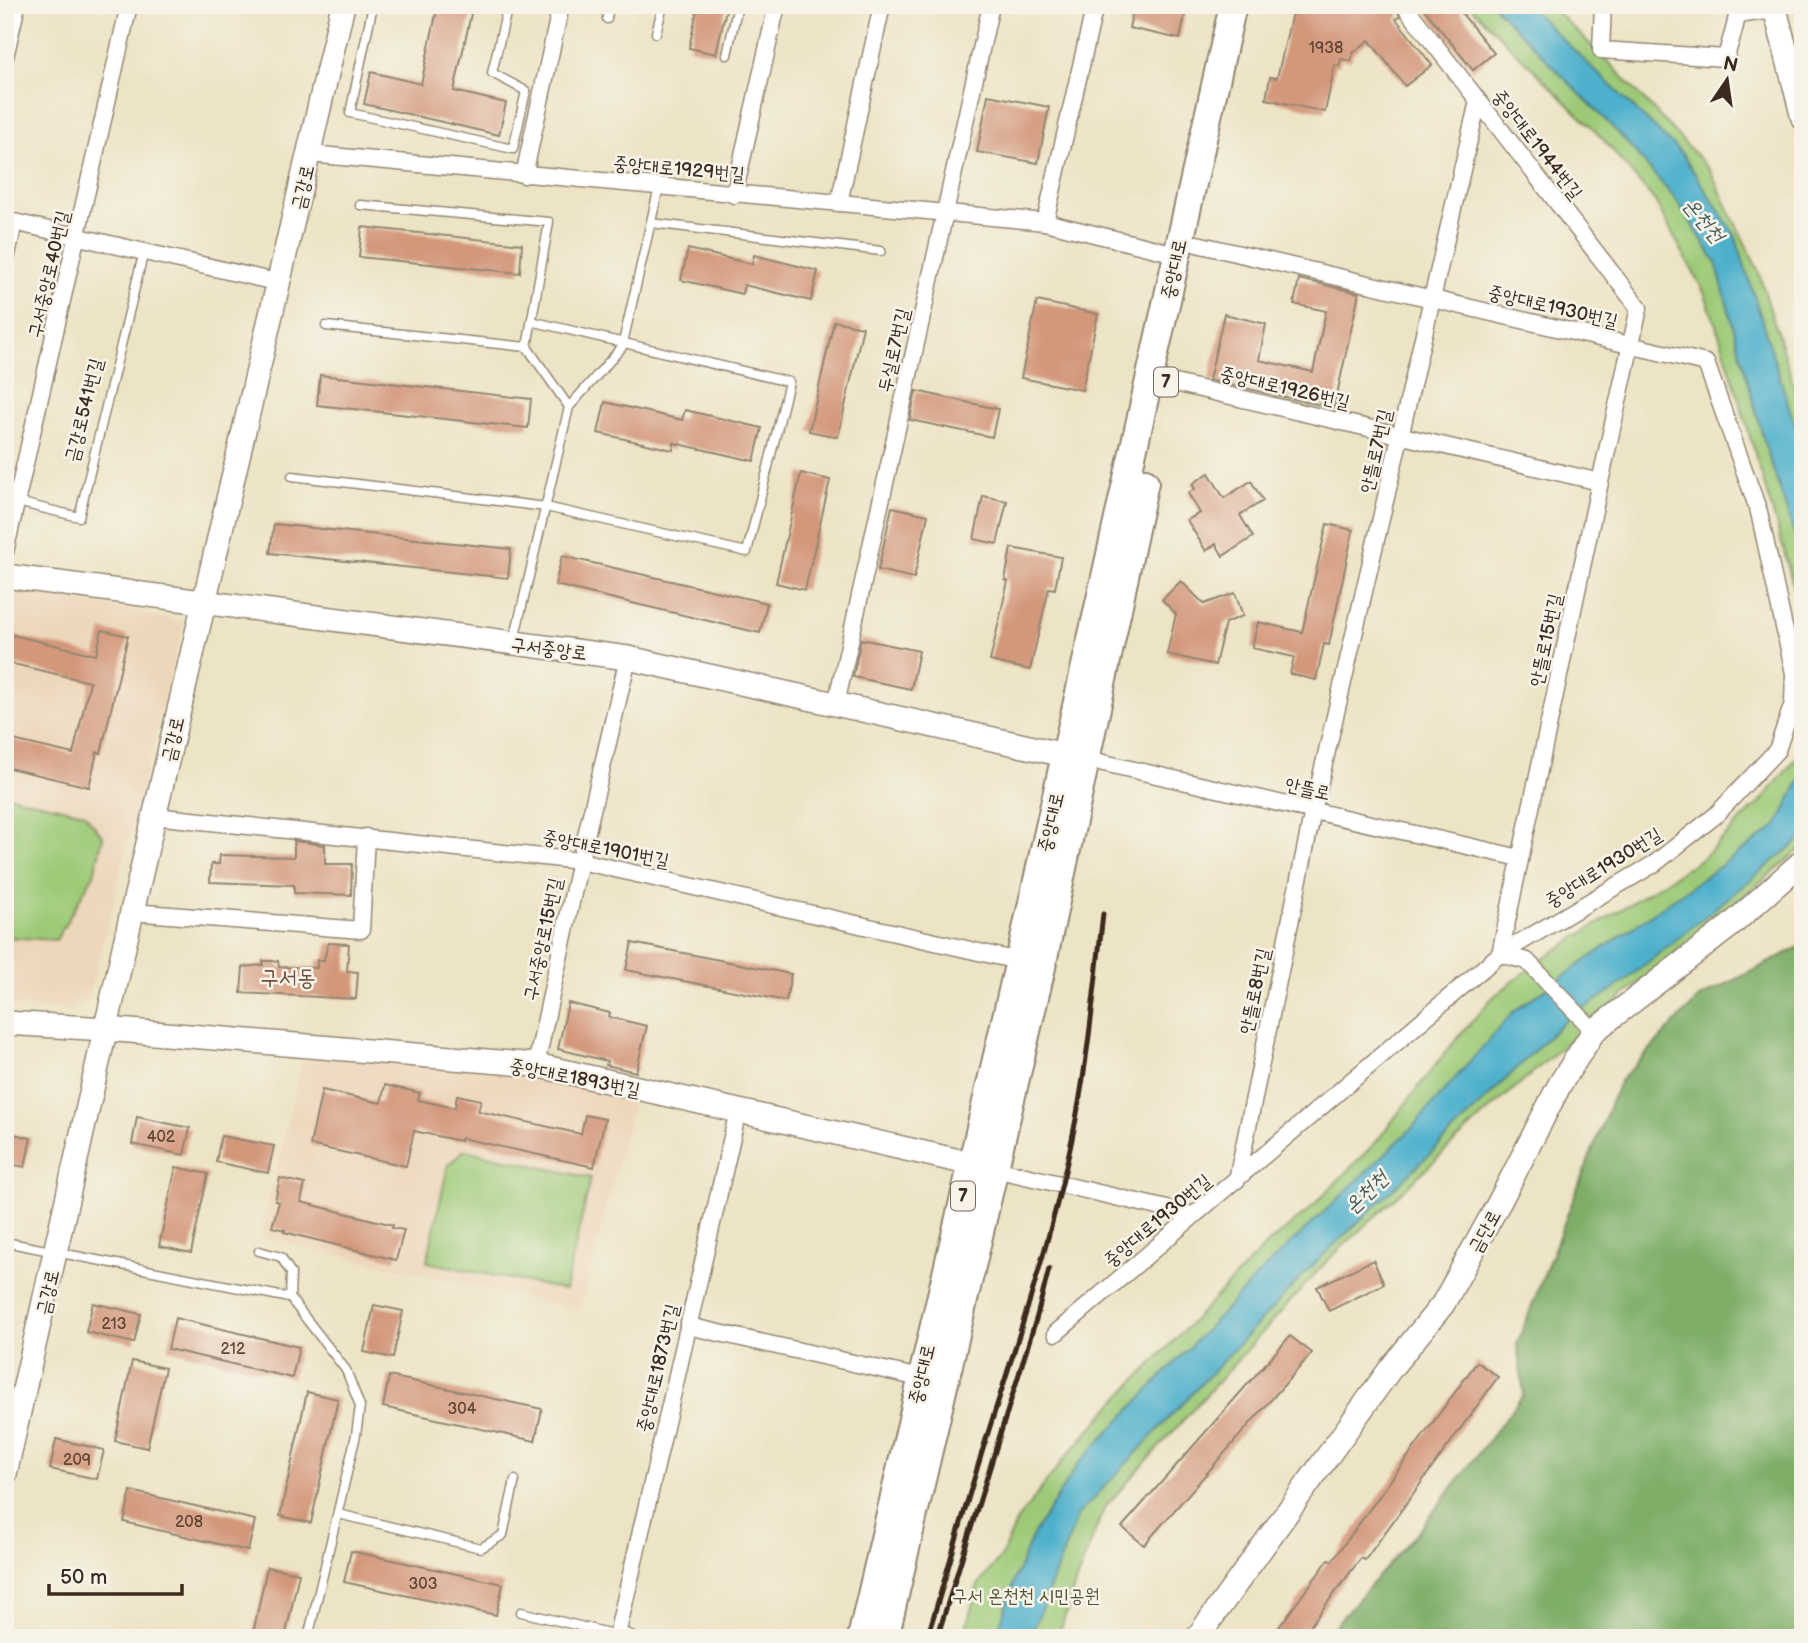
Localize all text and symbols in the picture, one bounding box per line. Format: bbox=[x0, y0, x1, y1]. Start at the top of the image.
house number: 1938 bbox=[1309, 39, 1343, 58]
north arrow bbox=[1692, 46, 1762, 116]
text: N bbox=[1721, 52, 1740, 78]
street label: 중앙대로1944번길 bbox=[1487, 85, 1587, 205]
street label: 중앙대로1929번길 bbox=[612, 152, 746, 187]
street label: 금강로 bbox=[287, 162, 320, 212]
water label: 온천천 bbox=[1678, 193, 1731, 249]
street label: 구서중앙로40번길 bbox=[24, 209, 75, 340]
street label: 중앙대로 bbox=[1157, 237, 1192, 302]
street label: 중앙대로1930번길 bbox=[1485, 281, 1620, 334]
street label: 두실로7번길 bbox=[874, 306, 915, 395]
street label: 금강로541번길 bbox=[60, 356, 108, 465]
street label: 중앙대로1926번길 bbox=[1217, 362, 1352, 415]
road number: 7 bbox=[1154, 368, 1178, 396]
street label: 안뜰로7번길 bbox=[1356, 407, 1397, 496]
street label: 안뜰로15번길 bbox=[1525, 592, 1568, 689]
street label: 구서중앙로 bbox=[509, 633, 588, 666]
street label: 금강로 bbox=[157, 714, 190, 764]
street label: 안뜰로 bbox=[1283, 773, 1333, 806]
street label: 중앙대로 bbox=[1033, 790, 1070, 855]
street label: 중앙대로1930번길 bbox=[1541, 823, 1666, 913]
street label: 중앙대로1901번길 bbox=[540, 826, 671, 873]
street label: 구서중앙로15번길 bbox=[519, 876, 568, 1003]
street label: 안뜰로8번길 bbox=[1235, 946, 1276, 1037]
district label: 구서동 bbox=[260, 964, 316, 992]
street label: 중앙대로1893번길 bbox=[507, 1055, 642, 1102]
house number: 402 bbox=[147, 1128, 176, 1147]
water label: 온천천 bbox=[1339, 1164, 1395, 1219]
street label: 중앙대로1930번길 bbox=[1100, 1170, 1216, 1273]
road number: 7 bbox=[951, 1182, 975, 1210]
street label: 금단로 bbox=[1464, 1206, 1506, 1257]
street label: 금강로 bbox=[32, 1267, 65, 1317]
street label: 중앙대로1873번길 bbox=[633, 1302, 684, 1435]
house number: 213 bbox=[101, 1315, 127, 1334]
house number: 212 bbox=[221, 1340, 246, 1359]
street label: 중앙대로 bbox=[904, 1342, 941, 1407]
house number: 304 bbox=[447, 1400, 477, 1419]
house number: 209 bbox=[63, 1451, 91, 1470]
house number: 208 bbox=[175, 1513, 203, 1532]
scale bar bbox=[49, 1552, 182, 1596]
text: 50 m bbox=[60, 1565, 107, 1590]
house number: 303 bbox=[408, 1575, 438, 1594]
park label: 구서 온천천 시민공원 bbox=[952, 1585, 1100, 1608]

